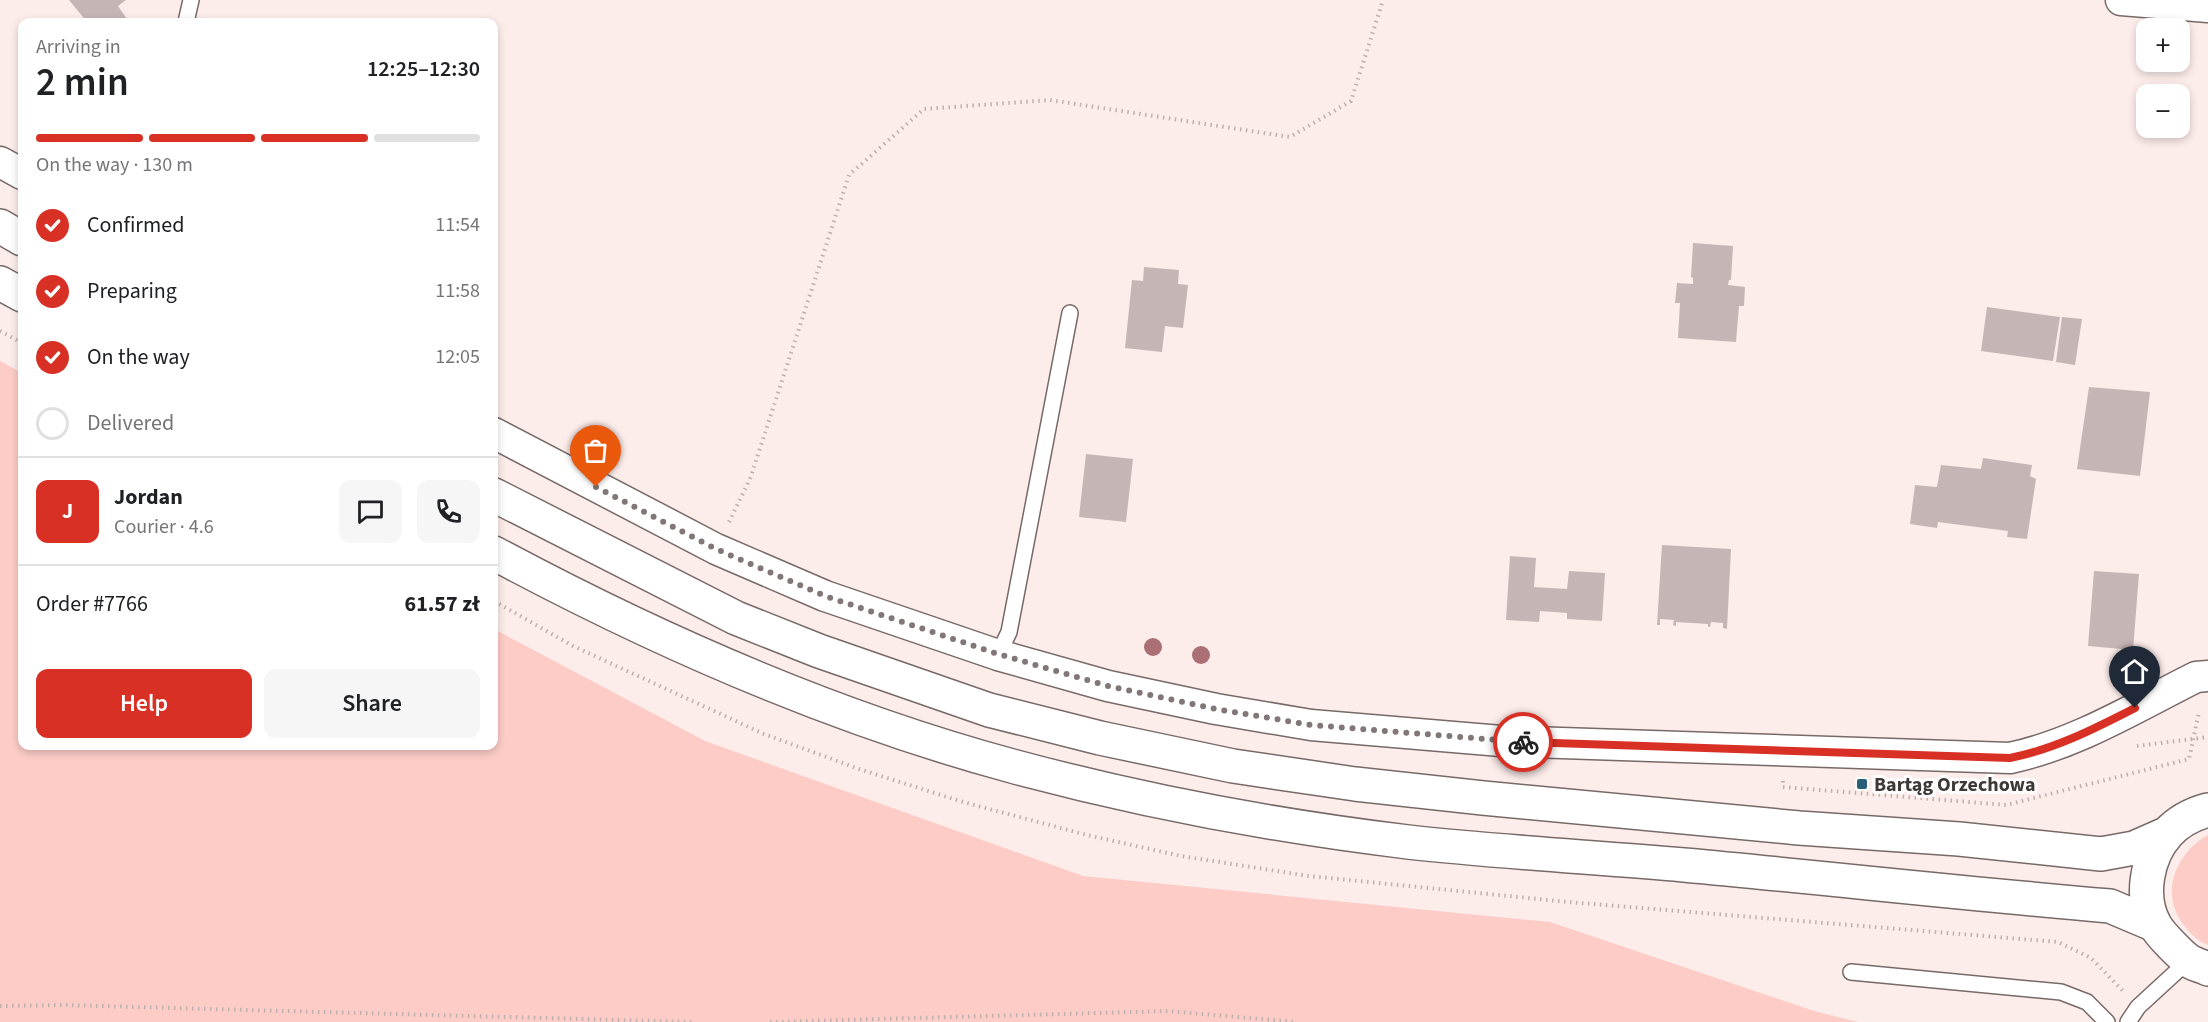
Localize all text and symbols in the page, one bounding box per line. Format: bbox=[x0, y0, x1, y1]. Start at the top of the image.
map controls bbox=[2136, 18, 2190, 138]
button: + bbox=[2136, 18, 2190, 72]
text: Arriving in bbox=[36, 33, 121, 61]
text: 12:25–12:30 bbox=[367, 53, 480, 85]
text: 2 min bbox=[36, 55, 129, 111]
button: − bbox=[2136, 84, 2190, 138]
text: On the way · 130 m bbox=[36, 151, 193, 179]
icon: check bbox=[36, 209, 69, 242]
text: Confirmed bbox=[87, 209, 184, 241]
text: 11:54 bbox=[435, 211, 480, 239]
icon: check bbox=[36, 275, 69, 308]
text: Preparing bbox=[87, 275, 177, 307]
text: 11:58 bbox=[435, 277, 480, 305]
icon: check bbox=[36, 341, 69, 374]
text: On the way bbox=[87, 341, 190, 373]
text: 12:05 bbox=[435, 343, 480, 371]
text: Delivered bbox=[87, 407, 174, 439]
pin bbox=[570, 425, 621, 487]
icon: bag bbox=[579, 434, 612, 467]
button: chat bbox=[339, 480, 402, 543]
button: phone bbox=[417, 480, 480, 543]
text: Jordan bbox=[114, 481, 183, 513]
text: J bbox=[62, 495, 73, 527]
text: Courier · 4.6 bbox=[114, 513, 214, 541]
text: Order #7766 bbox=[36, 588, 148, 620]
text: 61.57 zł bbox=[405, 588, 480, 620]
pin bbox=[2109, 646, 2160, 708]
icon: home bbox=[2118, 655, 2151, 688]
button: Help bbox=[36, 669, 252, 738]
button: Share bbox=[264, 669, 480, 738]
courier bbox=[1493, 712, 1553, 772]
icon: bike bbox=[1507, 726, 1540, 759]
place label: Bartąg Orzechowa bbox=[1874, 771, 2035, 799]
marker: Bartąg Orzechowa bbox=[1855, 777, 1869, 791]

